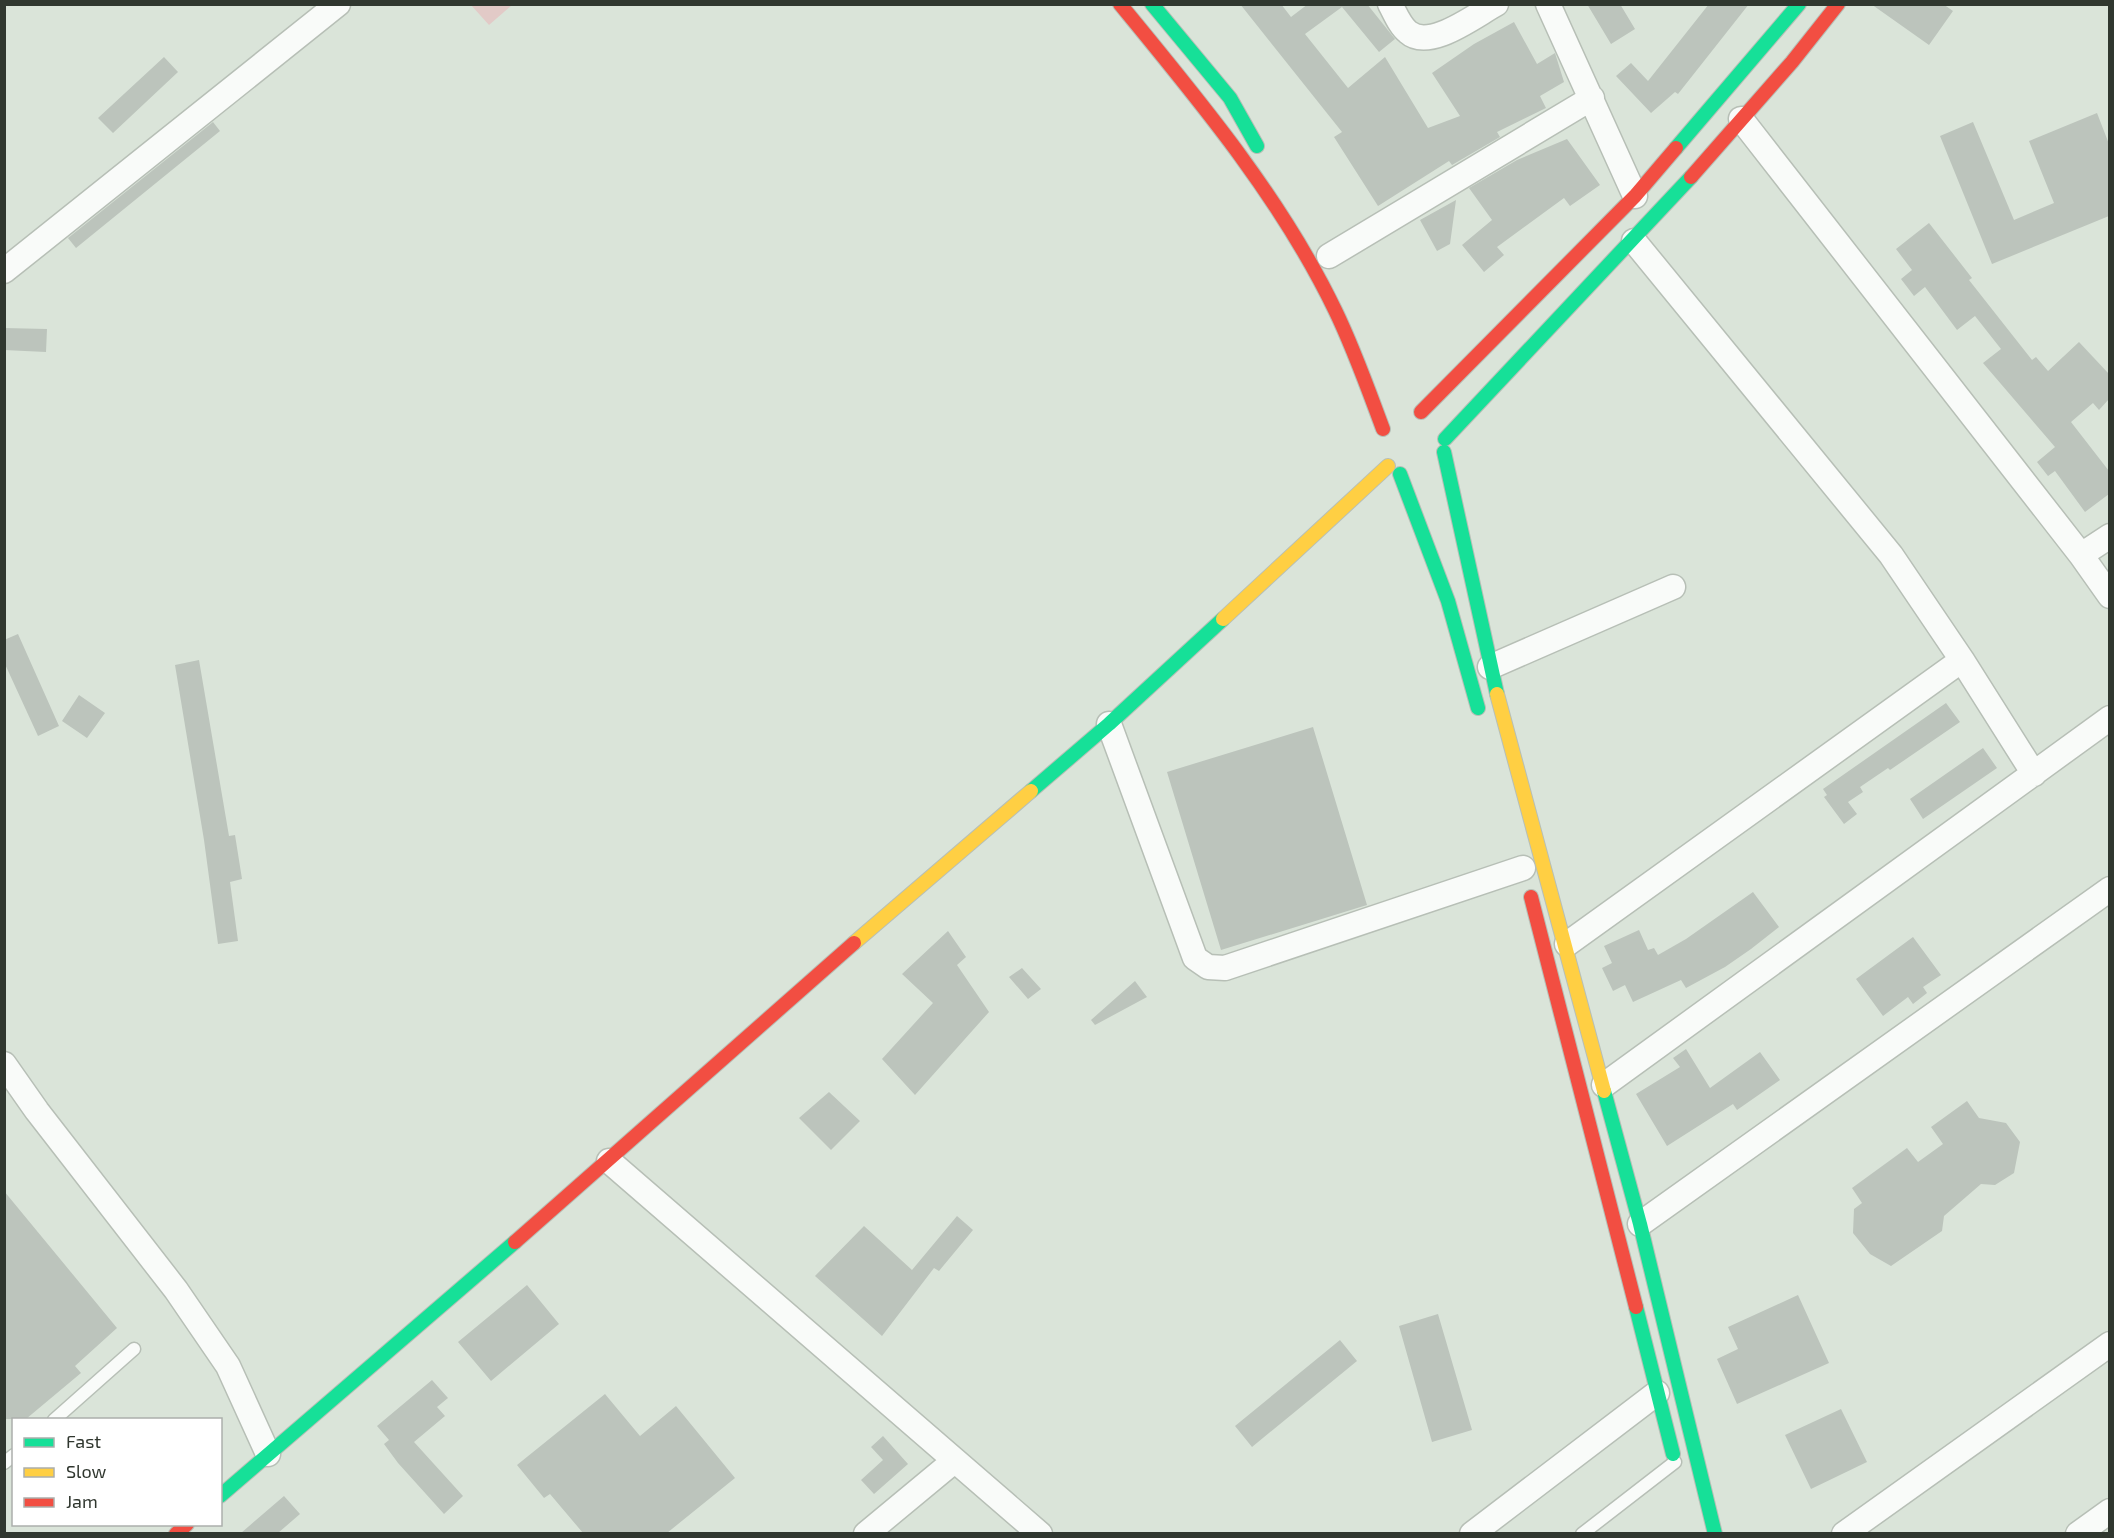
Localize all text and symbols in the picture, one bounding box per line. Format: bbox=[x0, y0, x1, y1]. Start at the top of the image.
legend bbox=[12, 1418, 222, 1526]
text: Fast bbox=[66, 1430, 101, 1452]
text: Slow bbox=[66, 1460, 107, 1482]
text: Jam bbox=[66, 1490, 98, 1512]

